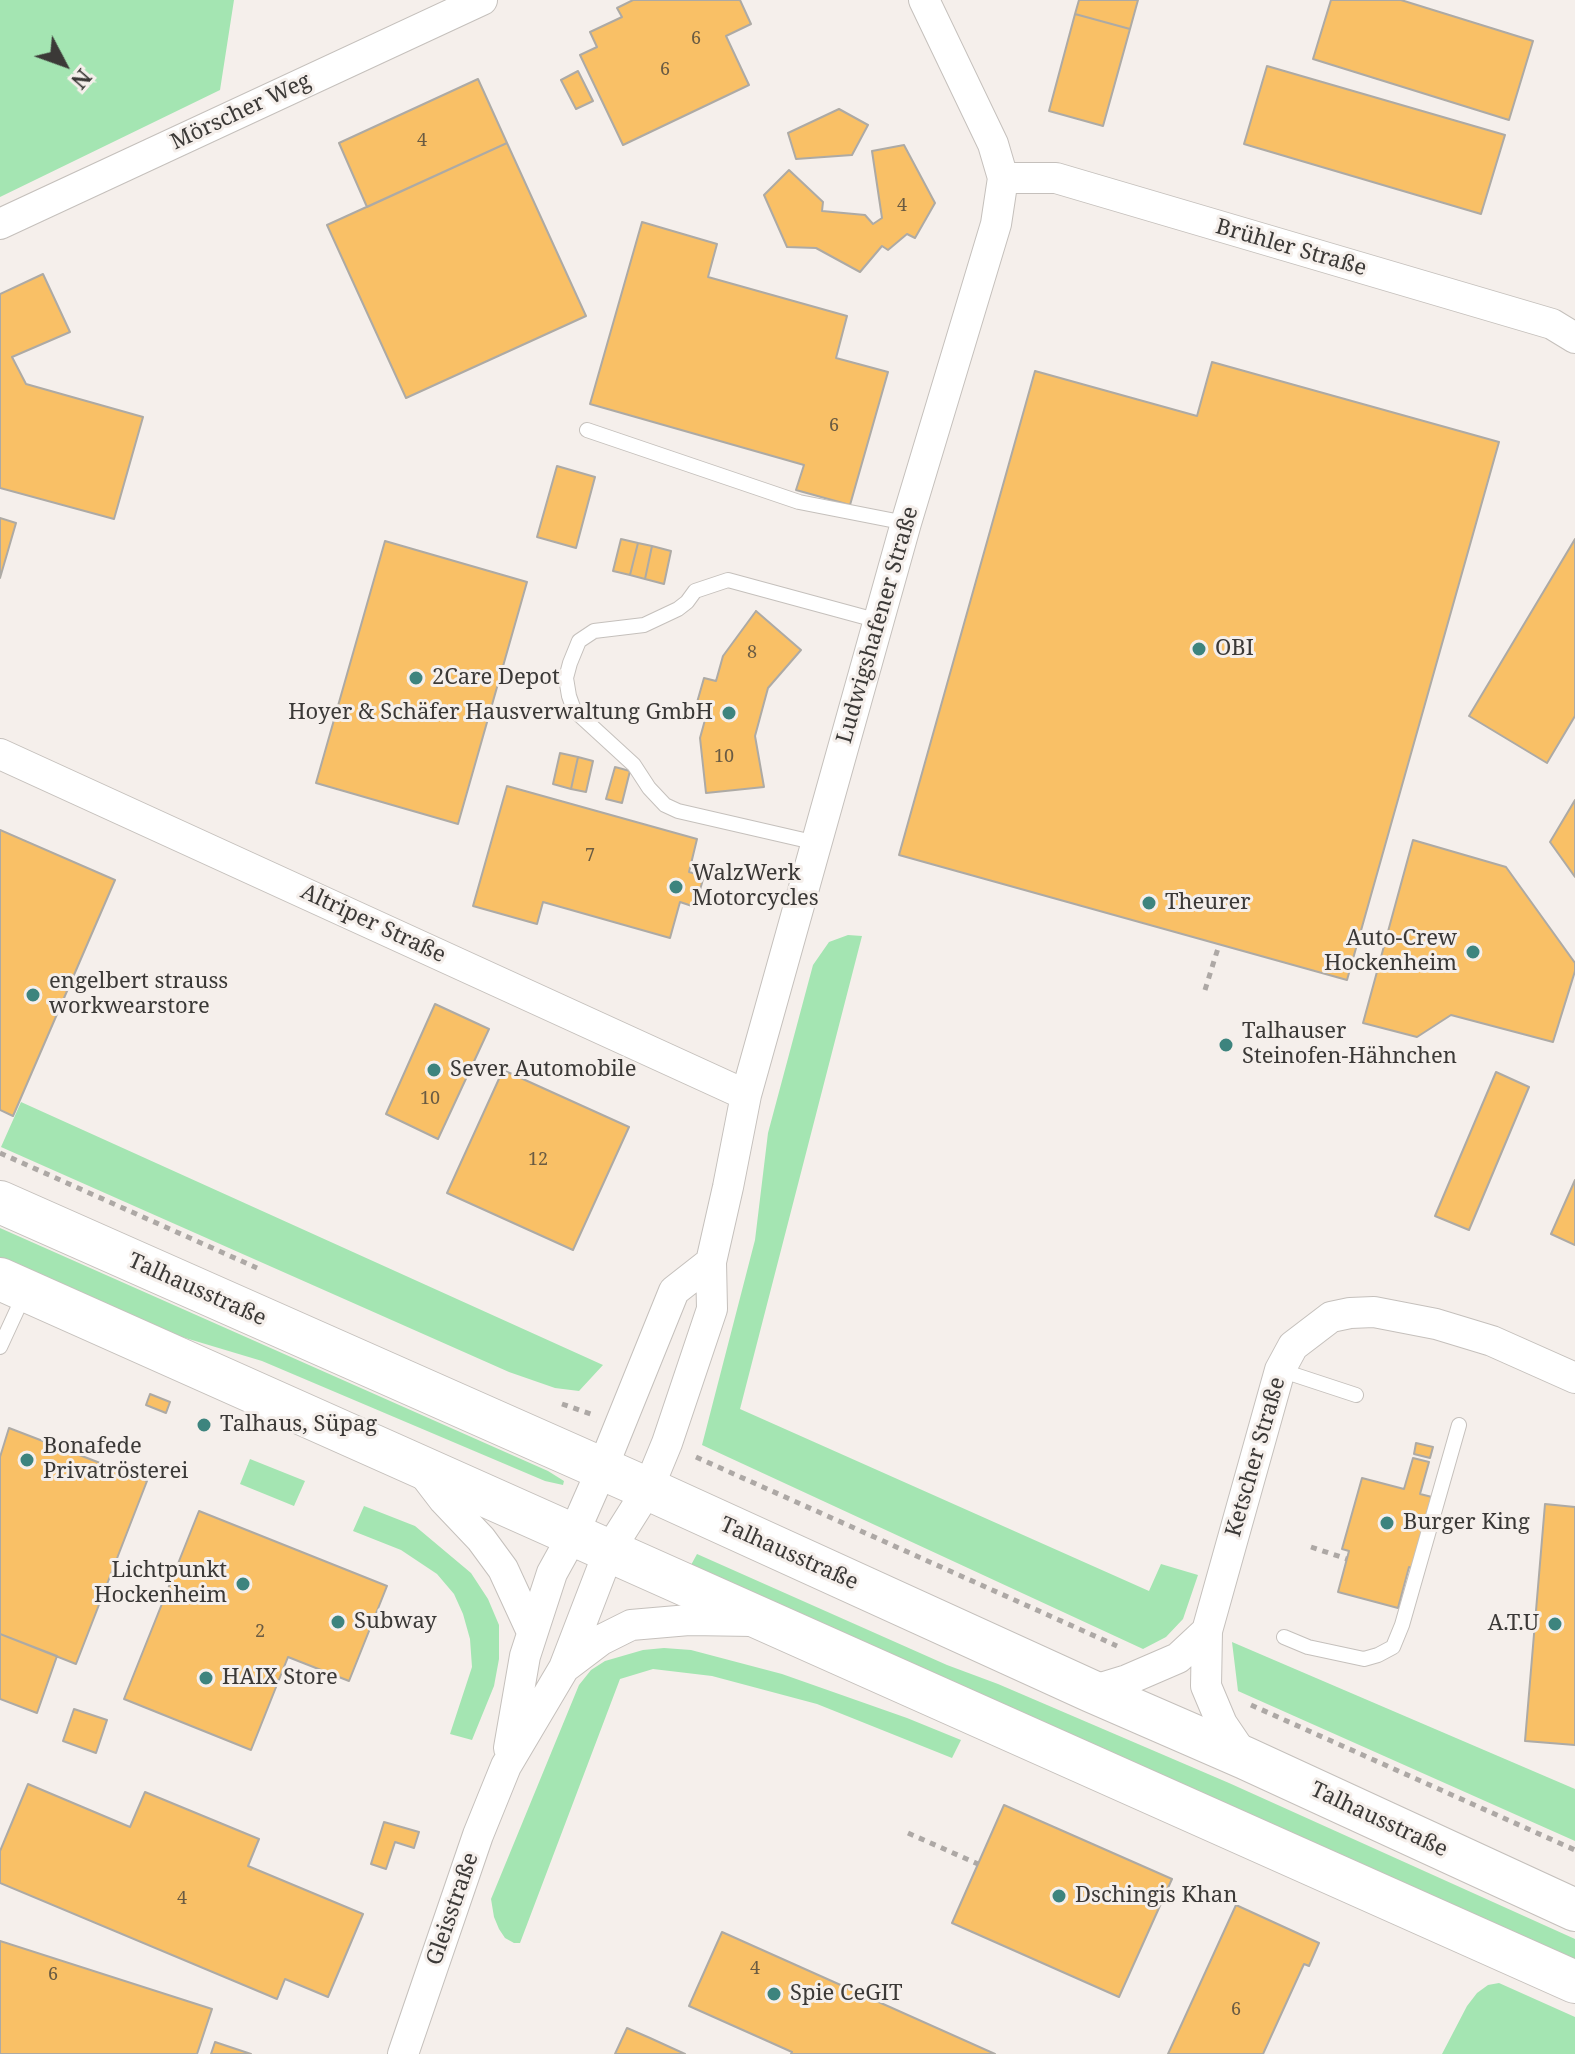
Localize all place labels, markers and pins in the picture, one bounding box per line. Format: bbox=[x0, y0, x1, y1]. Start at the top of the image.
place label: OBI bbox=[1215, 636, 1254, 662]
marker: OBI bbox=[1190, 640, 1208, 658]
place label: 2Care Depot bbox=[432, 665, 560, 691]
marker: 2Care Depot bbox=[407, 669, 425, 687]
place label: Hoyer & Schäfer Hausverwaltung GmbH bbox=[288, 700, 713, 726]
marker: Hoyer & Schäfer Hausverwaltung GmbH bbox=[720, 704, 738, 722]
place label: WalzWerk Motorcycles bbox=[692, 861, 819, 912]
marker: WalzWerk Motorcycles bbox=[667, 878, 685, 896]
place label: Theurer bbox=[1165, 890, 1251, 916]
marker: Theurer bbox=[1140, 894, 1158, 912]
place label: Auto-Crew Hockenheim bbox=[1324, 926, 1457, 978]
marker: Auto-Crew Hockenheim bbox=[1464, 943, 1482, 961]
place label: engelbert strauss workwearstore bbox=[49, 969, 228, 1020]
marker: engelbert strauss workwearstore bbox=[24, 986, 42, 1004]
place label: Talhauser Steinofen-Hähnchen bbox=[1242, 1019, 1457, 1070]
marker: Talhauser Steinofen-Hähnchen bbox=[1217, 1036, 1235, 1054]
place label: Sever Automobile bbox=[450, 1057, 636, 1083]
marker: Sever Automobile bbox=[425, 1061, 443, 1079]
place label: Talhaus, Süpag bbox=[220, 1412, 377, 1438]
marker: Talhaus, Süpag bbox=[195, 1416, 213, 1434]
place label: Bonafede Privatrösterei bbox=[43, 1434, 188, 1486]
marker: Bonafede Privatrösterei bbox=[18, 1451, 36, 1469]
place label: Burger King bbox=[1403, 1510, 1530, 1536]
marker: Burger King bbox=[1378, 1514, 1396, 1532]
place label: Lichtpunkt Hockenheim bbox=[94, 1558, 227, 1610]
marker: Lichtpunkt Hockenheim bbox=[234, 1575, 252, 1593]
place label: Subway bbox=[354, 1609, 437, 1635]
place label: A.T.U bbox=[1488, 1611, 1539, 1637]
marker: Subway bbox=[329, 1613, 347, 1631]
marker: A.T.U bbox=[1546, 1615, 1564, 1633]
place label: HAIX Store bbox=[222, 1665, 338, 1691]
marker: HAIX Store bbox=[197, 1669, 215, 1687]
place label: Dschingis Khan bbox=[1075, 1883, 1237, 1909]
marker: Dschingis Khan bbox=[1050, 1887, 1068, 1905]
place label: Spie CeGIT bbox=[790, 1981, 903, 2007]
marker: Spie CeGIT bbox=[765, 1985, 783, 2003]

